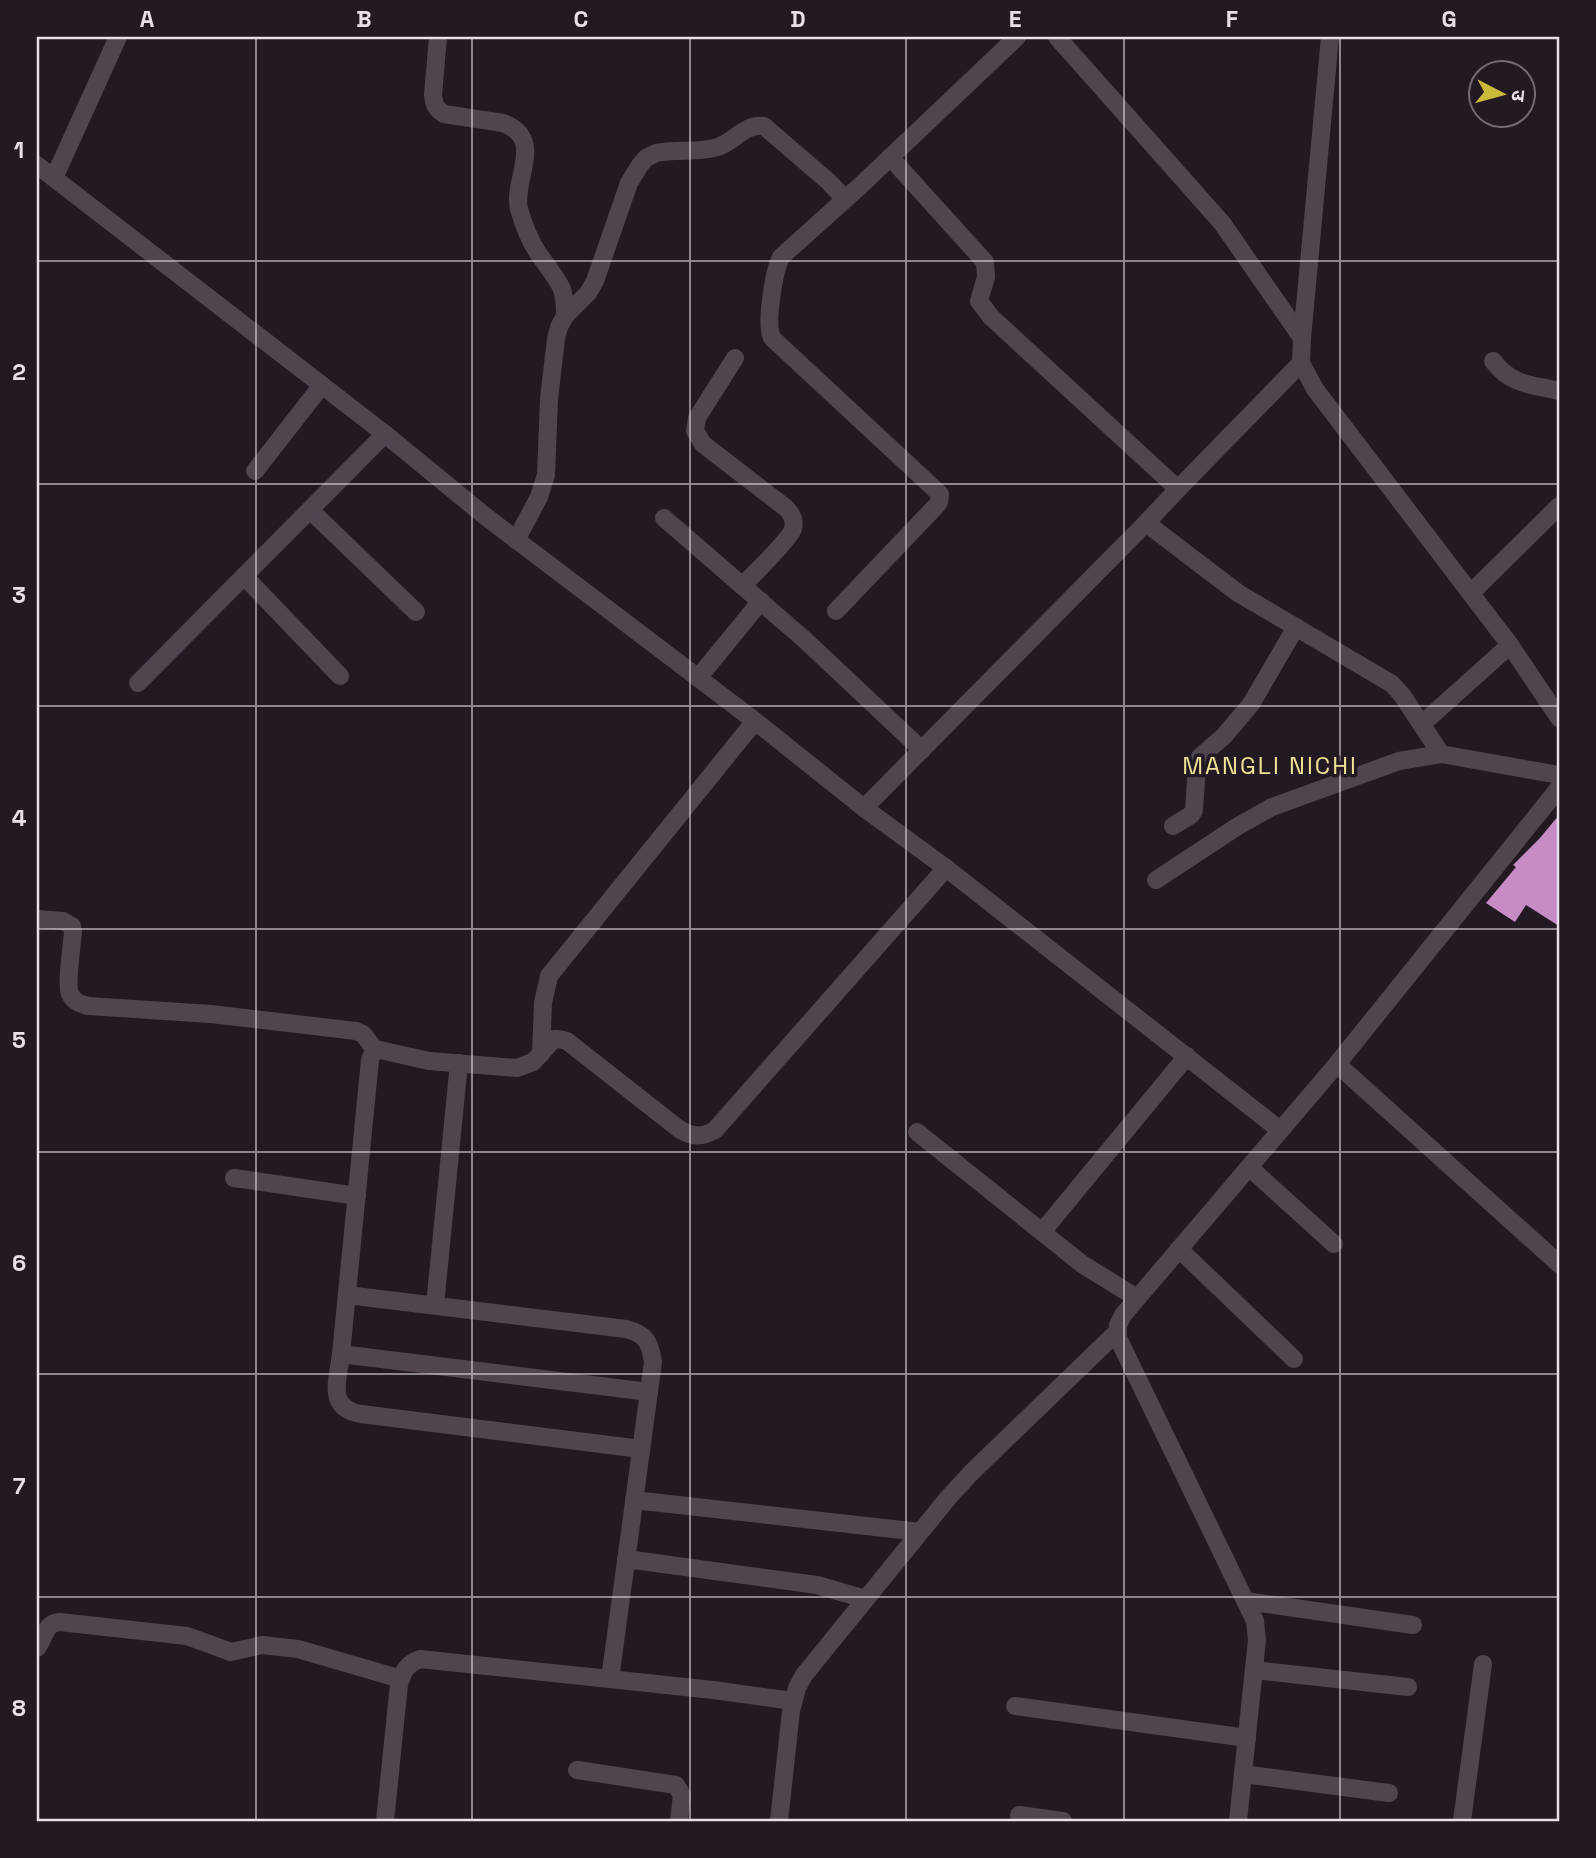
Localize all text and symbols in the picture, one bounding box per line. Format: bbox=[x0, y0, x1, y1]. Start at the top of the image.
text: A bbox=[140, 4, 155, 34]
text: B bbox=[356, 4, 372, 34]
text: C bbox=[574, 4, 588, 34]
text: D bbox=[790, 4, 806, 34]
text: E bbox=[1009, 4, 1021, 34]
text: F bbox=[1226, 4, 1238, 34]
text: G bbox=[1441, 4, 1457, 34]
north arrow bbox=[1466, 60, 1536, 130]
text: उ bbox=[1505, 89, 1531, 103]
text: 1 bbox=[14, 135, 24, 165]
text: 2 bbox=[12, 357, 26, 387]
text: 3 bbox=[12, 580, 26, 610]
district label: MANGLI NICHI bbox=[1182, 750, 1358, 781]
text: 4 bbox=[12, 803, 27, 833]
text: 5 bbox=[12, 1025, 26, 1055]
text: 6 bbox=[12, 1248, 26, 1278]
text: 7 bbox=[13, 1471, 26, 1501]
text: 8 bbox=[12, 1693, 26, 1723]

